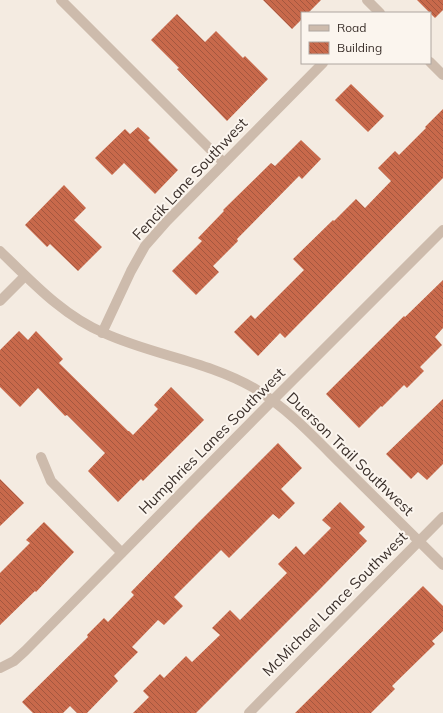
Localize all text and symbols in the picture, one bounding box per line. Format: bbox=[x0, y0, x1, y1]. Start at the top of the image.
legend bbox=[301, 12, 431, 64]
text: Road bbox=[337, 20, 366, 35]
text: Building bbox=[337, 40, 382, 55]
street label: Fencik Lane Southwest bbox=[128, 114, 251, 244]
street label: Humphries Lanes Southwest bbox=[134, 363, 289, 518]
street label: Duerson Trail Southwest bbox=[283, 388, 418, 519]
street label: McMichael Lance Southwest bbox=[258, 527, 411, 680]

